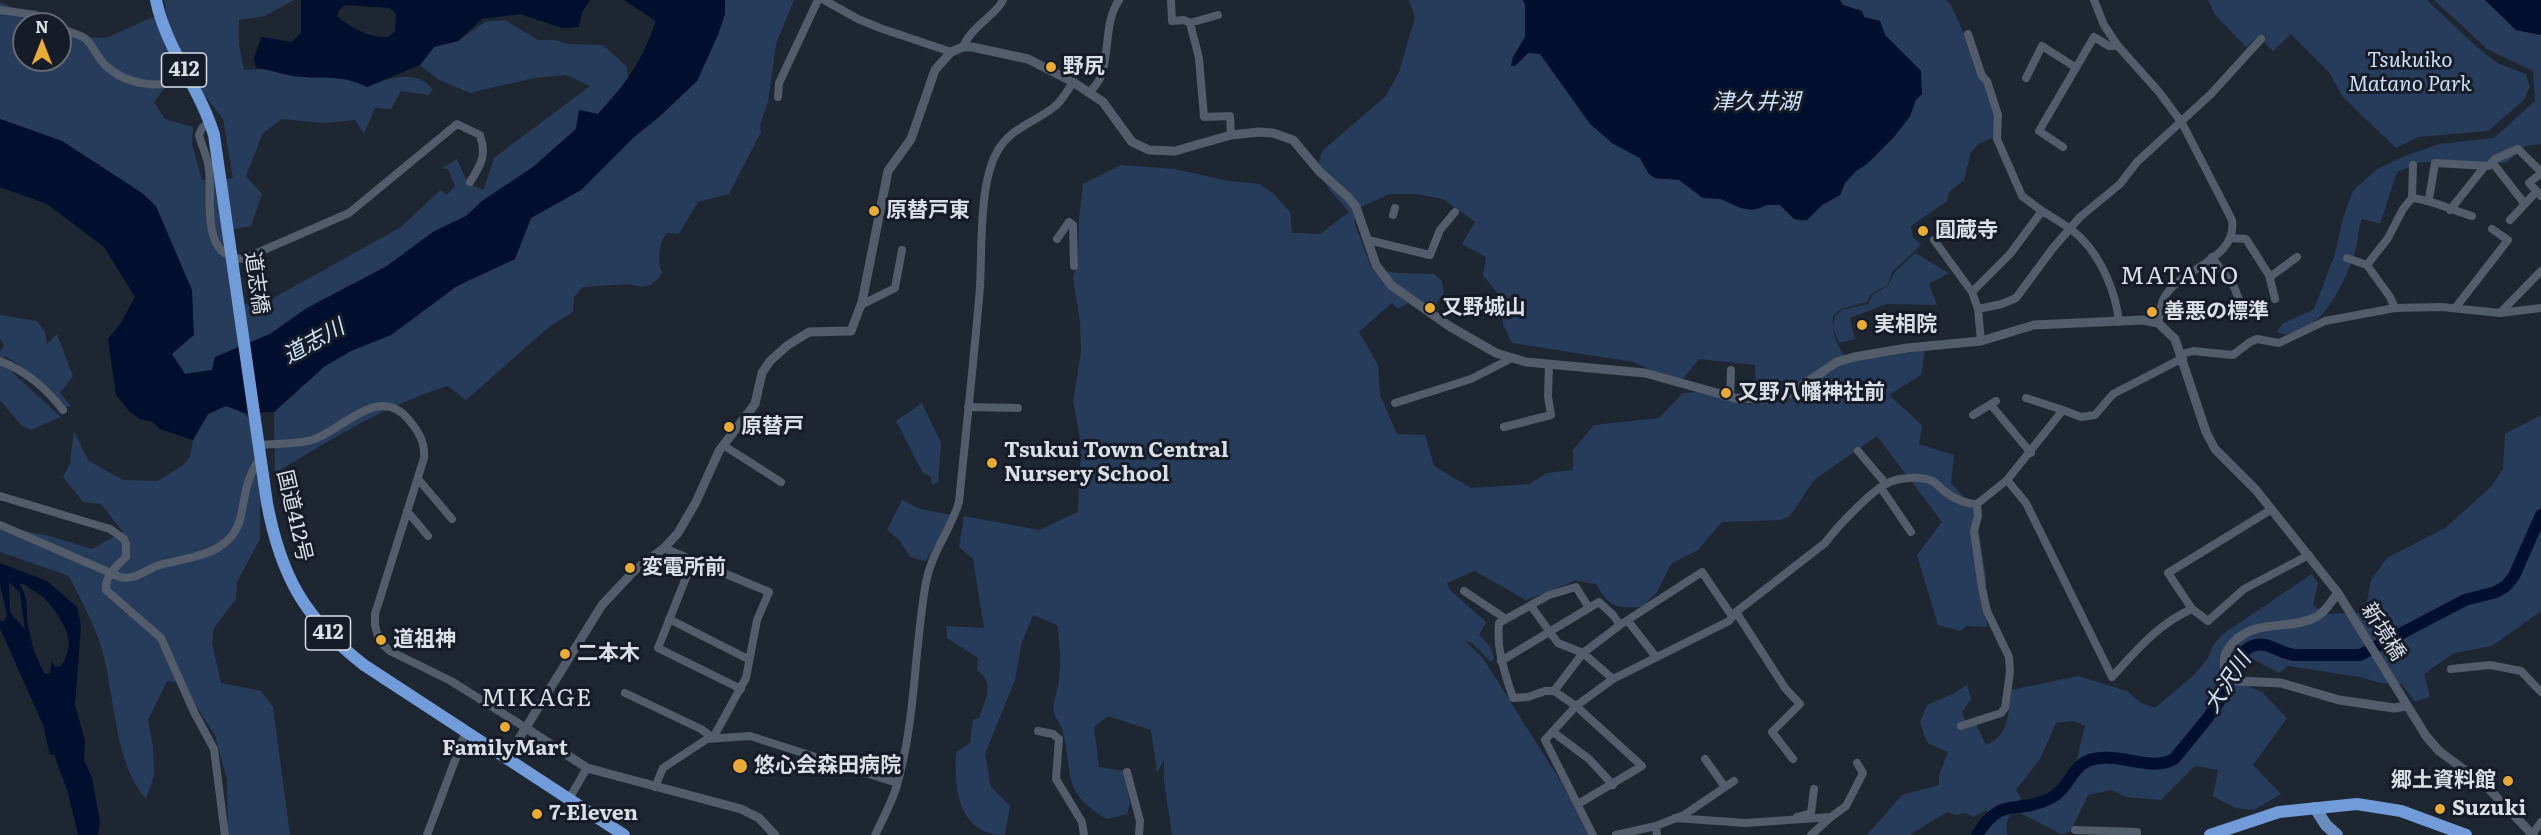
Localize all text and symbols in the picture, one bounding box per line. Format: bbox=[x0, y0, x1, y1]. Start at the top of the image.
north arrow bbox=[12, 12, 72, 72]
text: N bbox=[35, 14, 49, 38]
park label: Tsukuiko Matano Park bbox=[2348, 48, 2472, 98]
road number: 412 bbox=[162, 53, 207, 87]
place label: 野尻 bbox=[1063, 54, 1105, 80]
marker: 野尻 bbox=[1044, 60, 1058, 74]
water label: 津久井湖 bbox=[1712, 90, 1800, 116]
place label: 原替戸東 bbox=[886, 198, 970, 224]
marker: 原替戸東 bbox=[867, 204, 881, 218]
place label: 圓蔵寺 bbox=[1935, 218, 1998, 244]
marker: 圓蔵寺 bbox=[1916, 224, 1930, 238]
street label: 道志橋 bbox=[239, 250, 273, 316]
district label: MATANO bbox=[2120, 263, 2240, 291]
place label: 又野城山 bbox=[1442, 295, 1526, 321]
place label: 善悪の標準 bbox=[2164, 299, 2269, 325]
marker: 又野城山 bbox=[1423, 301, 1437, 315]
marker: 善悪の標準 bbox=[2145, 305, 2159, 319]
place label: 実相院 bbox=[1874, 312, 1937, 338]
water label: 道志川 bbox=[279, 314, 349, 370]
marker: 実相院 bbox=[1855, 318, 1869, 332]
place label: 又野八幡神社前 bbox=[1738, 380, 1885, 406]
marker: 又野八幡神社前 bbox=[1719, 386, 1733, 400]
place label: 原替戸 bbox=[741, 414, 804, 440]
marker: 原替戸 bbox=[722, 420, 736, 434]
place label: Tsukui Town Central Nursery School bbox=[1004, 438, 1229, 488]
marker: Tsukui Town Central Nursery School bbox=[985, 456, 999, 470]
street label: 国道412号 bbox=[271, 467, 317, 565]
place label: 変電所前 bbox=[642, 555, 726, 581]
marker: 変電所前 bbox=[623, 561, 637, 575]
street label: 新境橋 bbox=[2356, 599, 2410, 665]
road number: 412 bbox=[306, 616, 350, 650]
place label: 道祖神 bbox=[393, 627, 456, 653]
marker: 道祖神 bbox=[374, 633, 388, 647]
place label: 二本木 bbox=[577, 641, 640, 667]
marker: 二本木 bbox=[558, 647, 572, 661]
water label: 大沢川 bbox=[2199, 648, 2257, 718]
district label: MIKAGE bbox=[481, 685, 593, 713]
marker: FamilyMart bbox=[498, 720, 512, 734]
place label: FamilyMart bbox=[442, 736, 568, 762]
place label: 悠心会森田病院 bbox=[754, 753, 901, 779]
marker: 悠心会森田病院 bbox=[731, 757, 749, 775]
place label: 郷土資料館 bbox=[2391, 768, 2496, 794]
marker: 郷土資料館 bbox=[2501, 774, 2515, 788]
place label: Suzuki bbox=[2452, 796, 2526, 822]
place label: 7-Eleven bbox=[549, 801, 638, 827]
marker: Suzuki bbox=[2433, 802, 2447, 816]
marker: 7-Eleven bbox=[530, 807, 544, 821]

